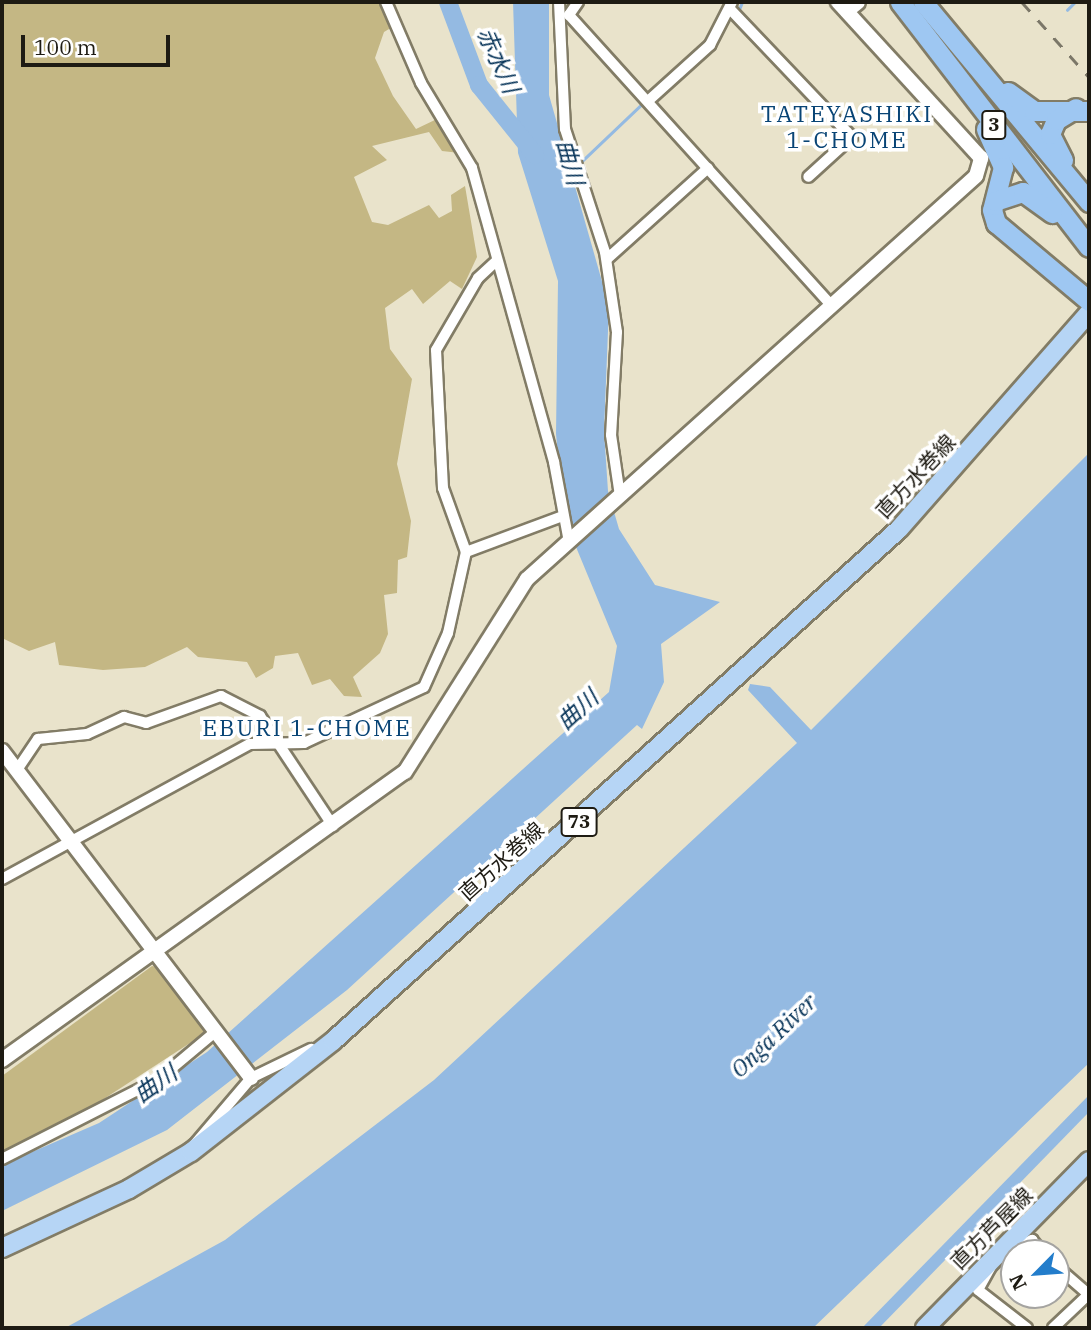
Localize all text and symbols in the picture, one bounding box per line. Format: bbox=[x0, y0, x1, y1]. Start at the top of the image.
scale bar bbox=[24, 21, 173, 65]
water label: 赤水川 bbox=[472, 23, 526, 97]
text: 100 m bbox=[34, 33, 97, 61]
district label: TATEYASHIKI 1-CHOME bbox=[762, 99, 932, 153]
road number: 3 bbox=[980, 110, 1008, 140]
water label: 曲川 bbox=[552, 136, 590, 188]
street label: 直方水巻線 bbox=[870, 429, 960, 523]
water label: 曲川 bbox=[551, 683, 603, 735]
district label: EBURI 1-CHOME bbox=[204, 713, 410, 741]
road number: 73 bbox=[560, 806, 598, 838]
street label: 直方水巻線 bbox=[454, 817, 548, 905]
water label: Onga River bbox=[724, 987, 822, 1083]
water label: 曲川 bbox=[128, 1059, 182, 1107]
street label: 直方芦屋線 bbox=[945, 1182, 1037, 1274]
north arrow bbox=[1000, 1239, 1070, 1309]
text: N bbox=[1004, 1270, 1032, 1294]

